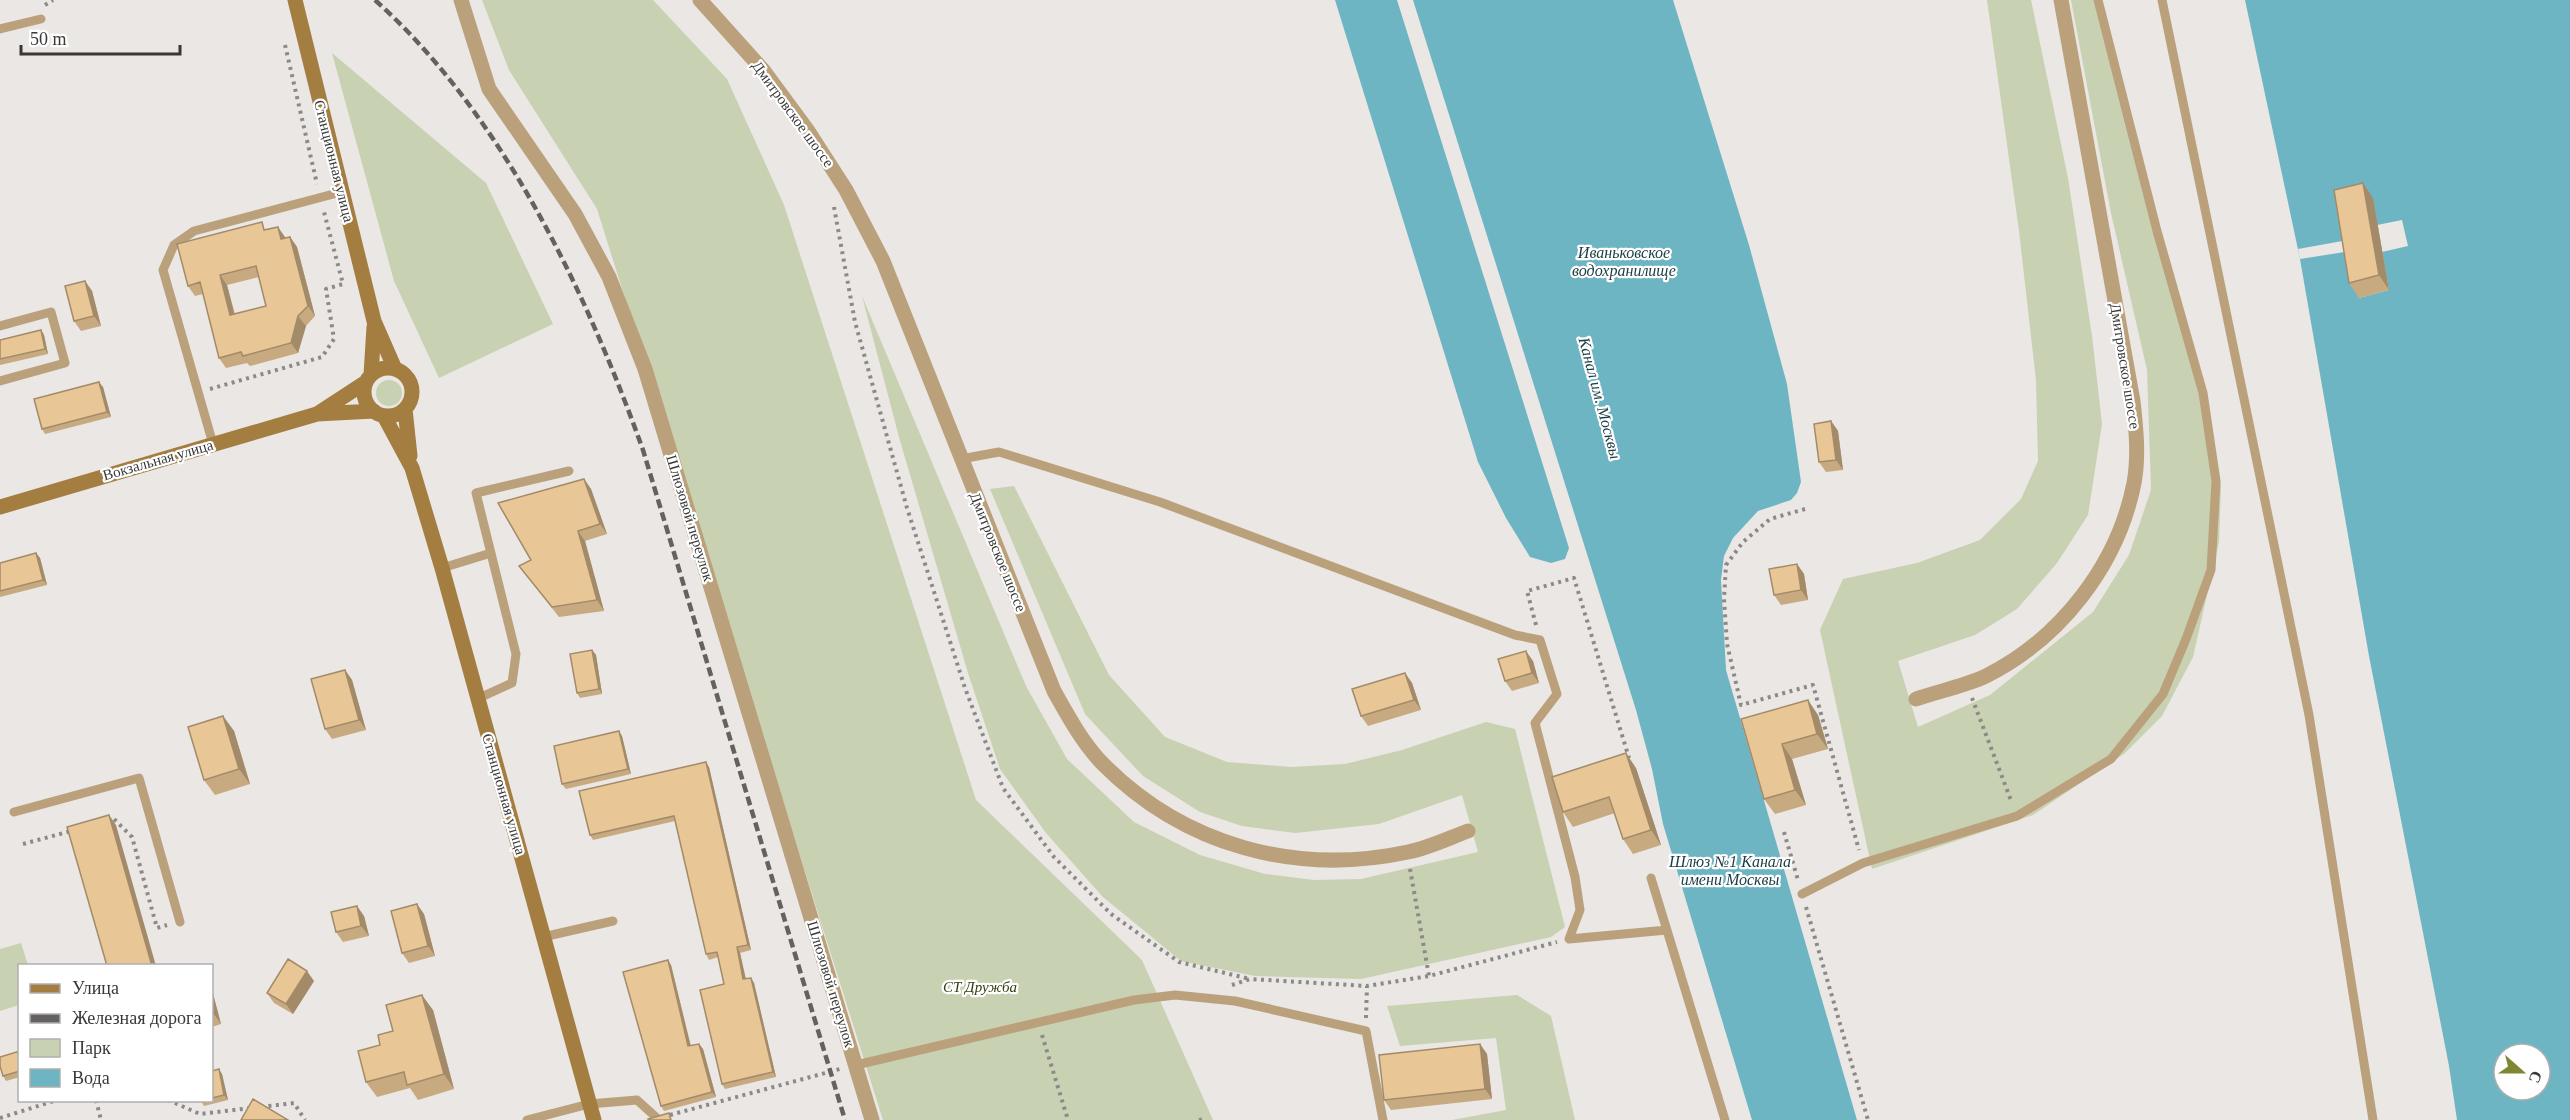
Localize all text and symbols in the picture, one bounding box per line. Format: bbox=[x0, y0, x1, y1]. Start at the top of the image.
scale bar bbox=[21, 18, 180, 56]
text: 50 m bbox=[30, 29, 67, 49]
street label: Дмитровское шоссе bbox=[749, 58, 837, 170]
street label: Станционная улица bbox=[311, 98, 357, 224]
water label: Иваньковское водохранилище bbox=[1572, 244, 1676, 280]
street label: Дмитровское шоссе bbox=[2107, 302, 2143, 430]
water label: Канал им. Москвы bbox=[1575, 334, 1624, 461]
street label: Вокзальная улица bbox=[101, 437, 215, 483]
street label: Шлюзовой переулок bbox=[663, 453, 717, 584]
street label: Дмитровское шоссе bbox=[967, 490, 1029, 614]
street label: Станционная улица bbox=[479, 732, 529, 857]
water label: Шлюз №1 Канала имени Москвы bbox=[1668, 853, 1791, 888]
street label: Шлюзовой переулок bbox=[804, 919, 858, 1050]
legend bbox=[18, 964, 213, 1102]
text: Улица bbox=[72, 978, 119, 998]
park label: СТ Дружба bbox=[943, 979, 1017, 995]
text: Железная дорога bbox=[72, 1008, 201, 1028]
text: Парк bbox=[72, 1038, 111, 1058]
north arrow bbox=[2492, 1042, 2552, 1102]
text: Вода bbox=[72, 1068, 110, 1088]
text: С bbox=[2526, 1069, 2546, 1086]

